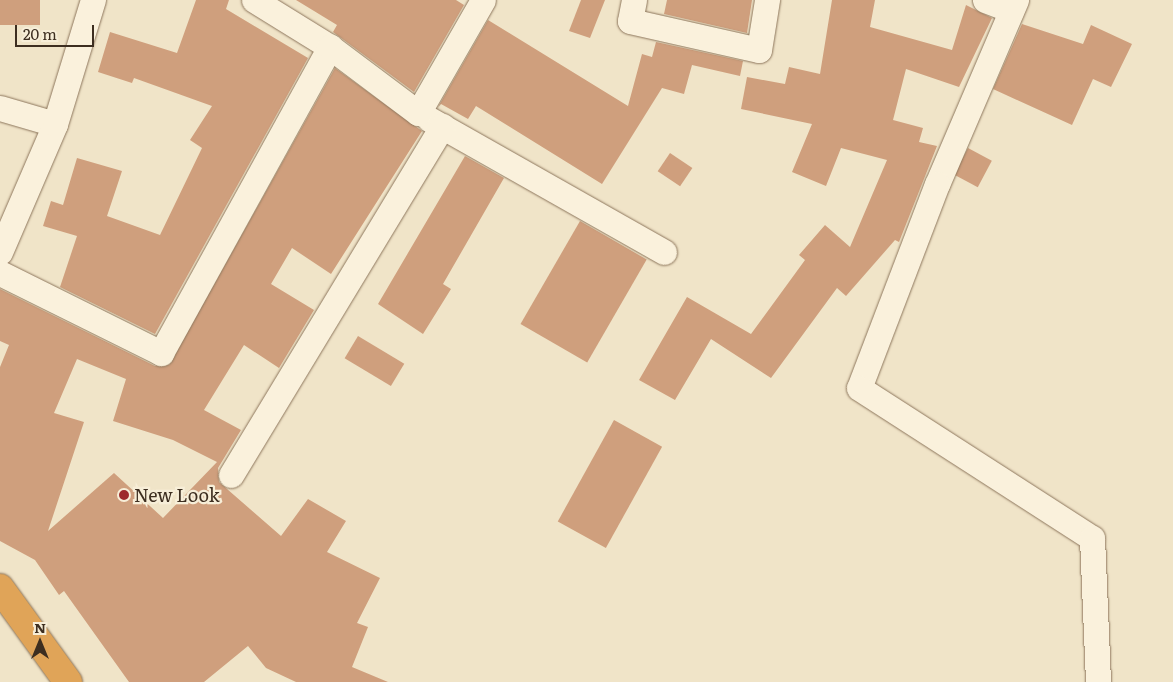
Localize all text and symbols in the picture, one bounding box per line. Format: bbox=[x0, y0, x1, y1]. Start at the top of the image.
scale bar bbox=[18, 15, 96, 47]
text: 20 m bbox=[23, 22, 57, 45]
place label: New Look bbox=[134, 484, 220, 506]
marker: New Look bbox=[118, 489, 130, 501]
north arrow bbox=[15, 617, 65, 667]
text: N bbox=[34, 617, 46, 637]

